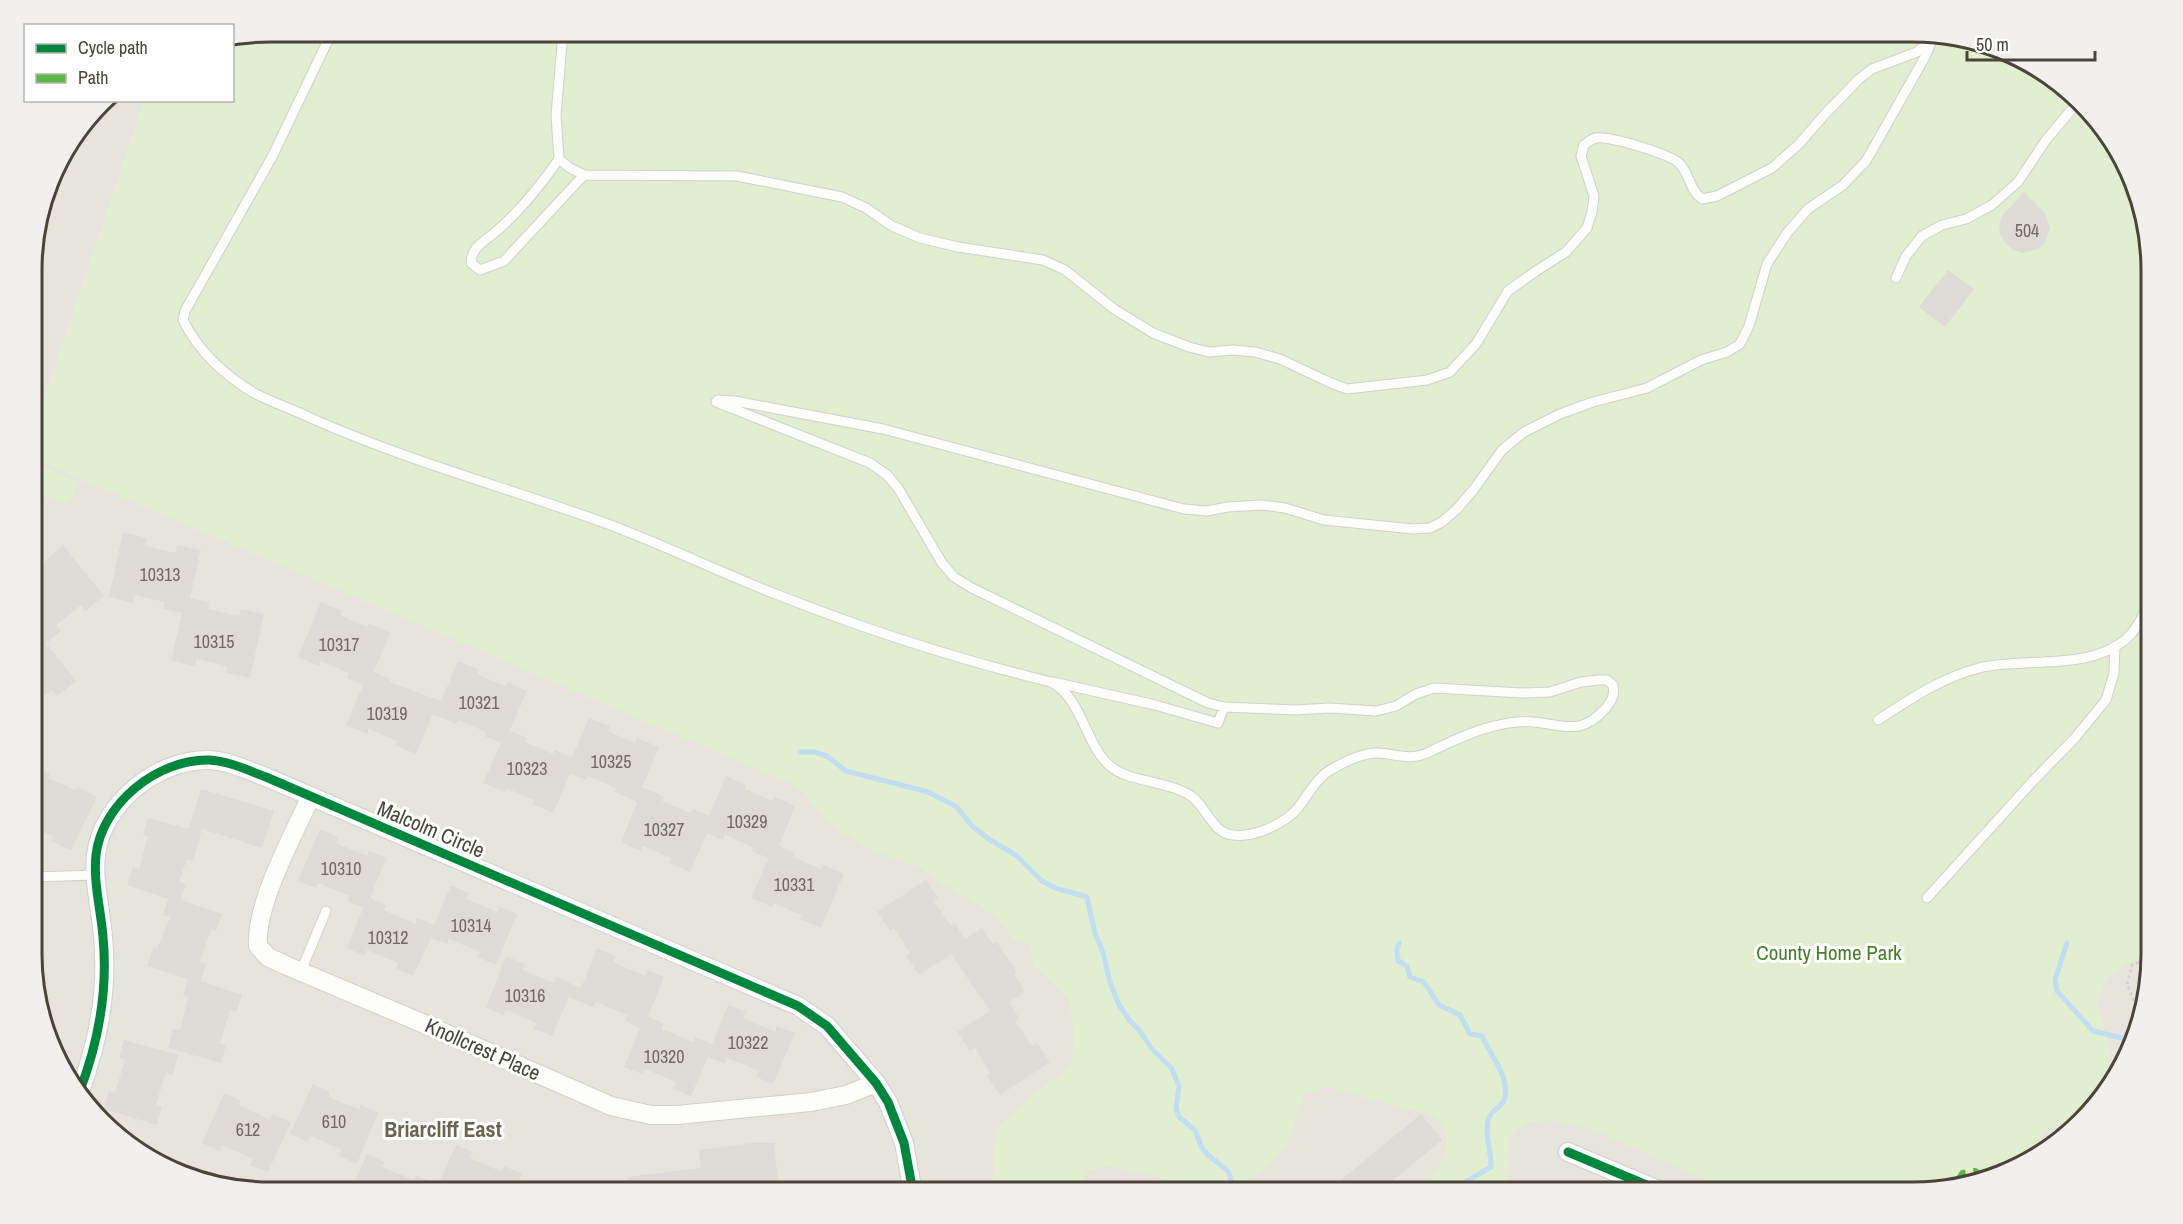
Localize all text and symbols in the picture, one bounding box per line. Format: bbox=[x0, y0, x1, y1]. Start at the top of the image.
legend bbox=[24, 24, 234, 102]
scale bar bbox=[1967, 24, 2094, 62]
text: 50 m bbox=[1976, 32, 2009, 57]
text: Cycle path bbox=[78, 35, 148, 60]
text: Path bbox=[78, 65, 108, 90]
house number: 504 bbox=[2015, 218, 2039, 243]
house number: 10313 bbox=[139, 562, 181, 587]
house number: 10315 bbox=[193, 629, 235, 654]
house number: 10317 bbox=[318, 632, 360, 657]
house number: 10321 bbox=[458, 690, 500, 715]
house number: 10319 bbox=[366, 701, 408, 726]
house number: 10325 bbox=[590, 749, 632, 774]
house number: 10323 bbox=[506, 756, 548, 781]
street label: Malcolm Circle bbox=[373, 793, 489, 865]
house number: 10329 bbox=[726, 809, 768, 834]
house number: 10327 bbox=[643, 817, 685, 842]
house number: 10310 bbox=[320, 856, 362, 881]
house number: 10331 bbox=[773, 872, 815, 897]
house number: 10314 bbox=[450, 913, 492, 938]
house number: 10312 bbox=[367, 925, 409, 950]
park label: County Home Park bbox=[1756, 938, 1902, 967]
house number: 10316 bbox=[504, 983, 546, 1008]
street label: Knollcrest Place bbox=[421, 1011, 545, 1087]
house number: 10322 bbox=[727, 1030, 769, 1055]
house number: 10320 bbox=[643, 1044, 685, 1069]
house number: 610 bbox=[322, 1109, 346, 1134]
district label: Briarcliff East bbox=[384, 1114, 502, 1144]
house number: 612 bbox=[236, 1117, 260, 1142]

